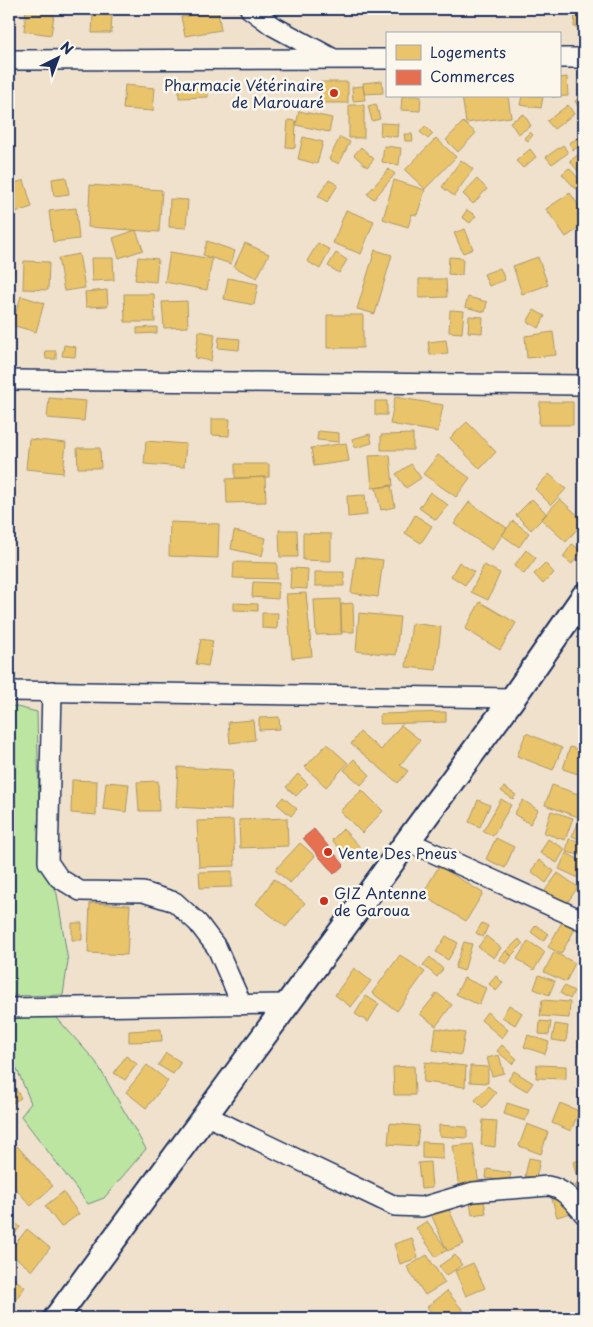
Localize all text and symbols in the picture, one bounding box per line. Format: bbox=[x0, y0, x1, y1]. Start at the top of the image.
north arrow bbox=[32, 32, 82, 82]
legend bbox=[386, 32, 560, 98]
text: N bbox=[56, 36, 78, 59]
text: Logements bbox=[430, 40, 506, 63]
text: Commerces bbox=[430, 64, 515, 87]
place label: Pharmacie Vétérinaire de Marouaré bbox=[164, 73, 324, 113]
marker: Pharmacie Vétérinaire de Marouaré bbox=[328, 87, 340, 99]
place label: Vente Des Pneus bbox=[338, 841, 457, 864]
marker: Vente Des Pneus bbox=[322, 846, 334, 858]
place label: GIZ Antenne de Garoua bbox=[334, 881, 427, 921]
marker: GIZ Antenne de Garoua bbox=[318, 895, 330, 907]

